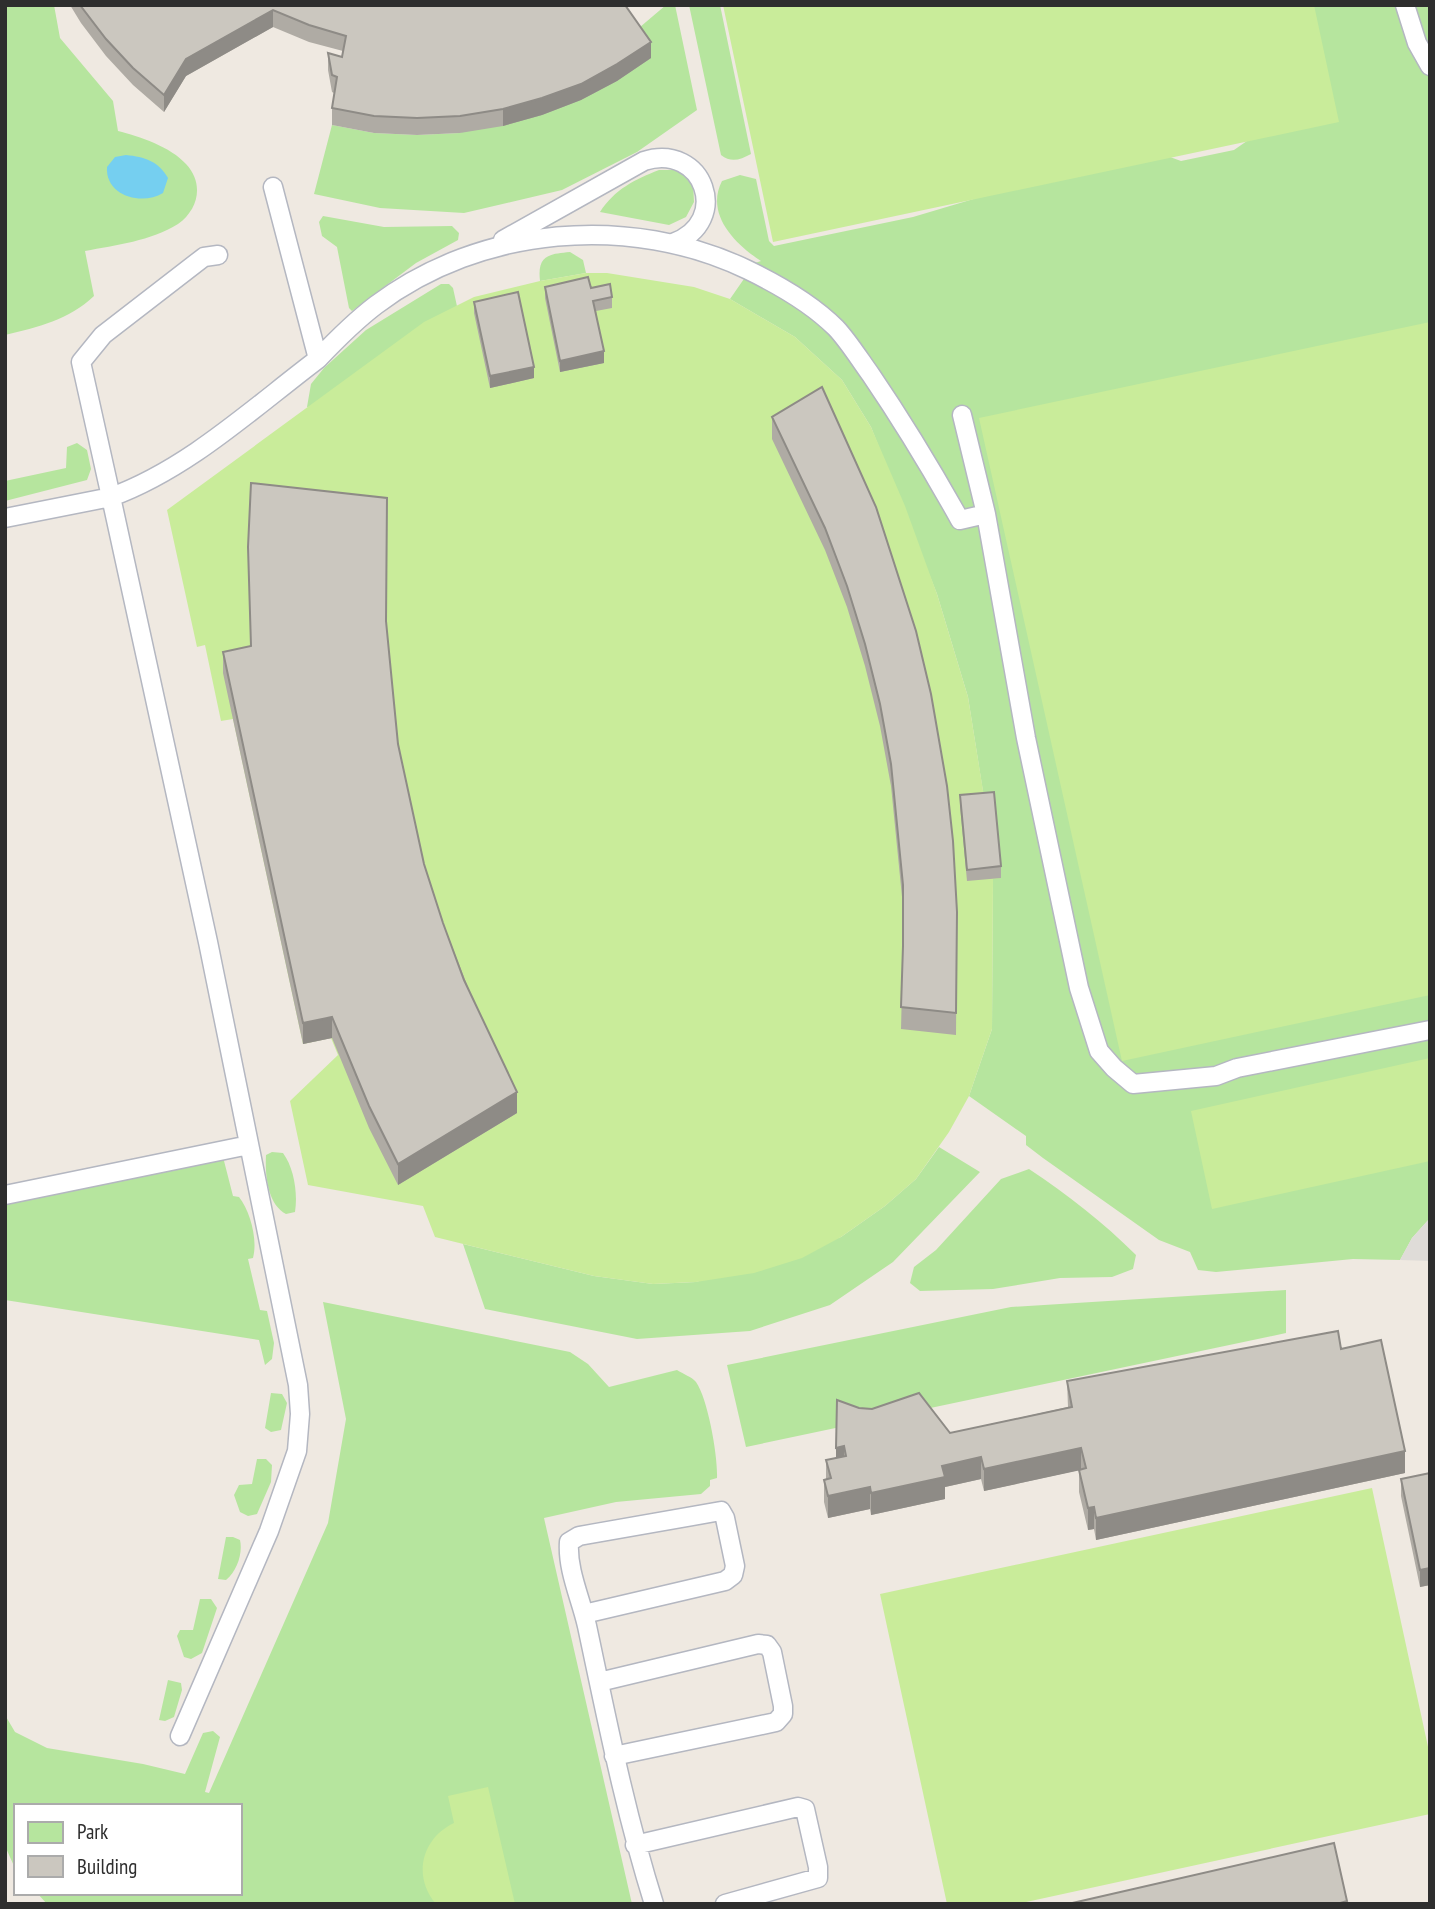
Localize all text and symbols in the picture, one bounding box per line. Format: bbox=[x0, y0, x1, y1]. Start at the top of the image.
legend bbox=[14, 1804, 242, 1895]
text: Park bbox=[77, 1818, 108, 1845]
text: Building bbox=[77, 1853, 137, 1880]

